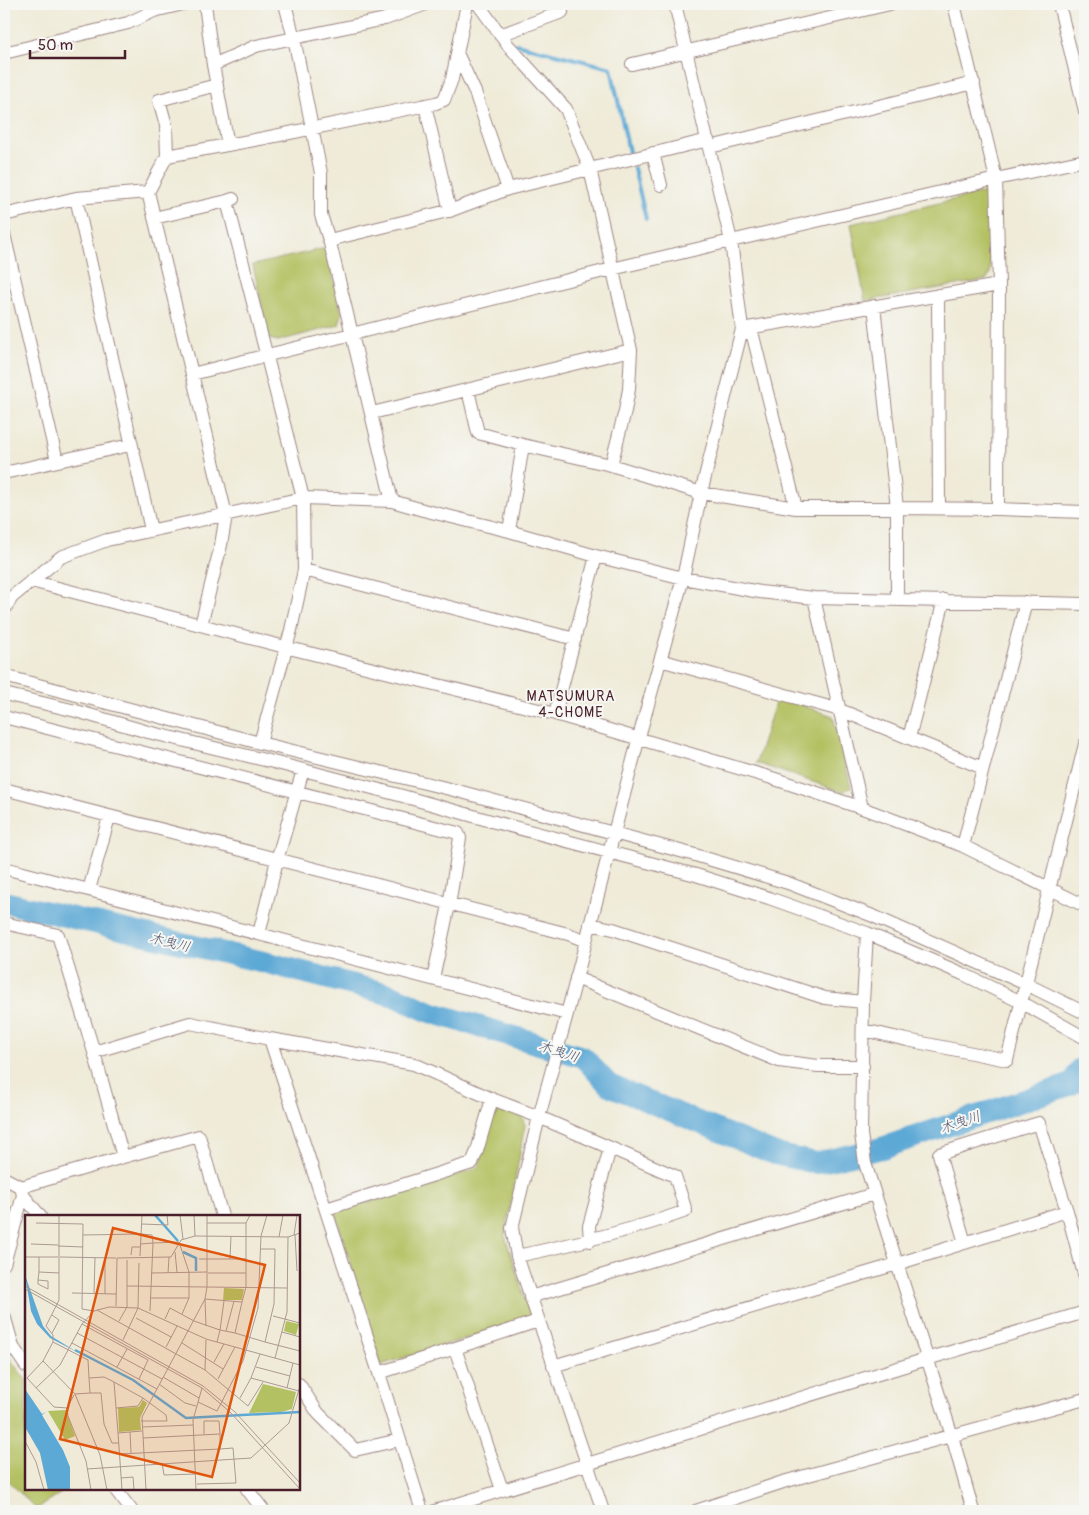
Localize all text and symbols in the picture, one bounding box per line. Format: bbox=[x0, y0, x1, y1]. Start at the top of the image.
scale bar bbox=[30, 28, 125, 60]
text: 50 m bbox=[38, 36, 73, 55]
district label: MATSUMURA 4-CHOME bbox=[527, 688, 615, 721]
water label: 木曳川 bbox=[147, 929, 192, 956]
water label: 木曳川 bbox=[536, 1037, 581, 1066]
water label: 木曳川 bbox=[938, 1108, 983, 1137]
inset map bbox=[25, 1215, 300, 1490]

